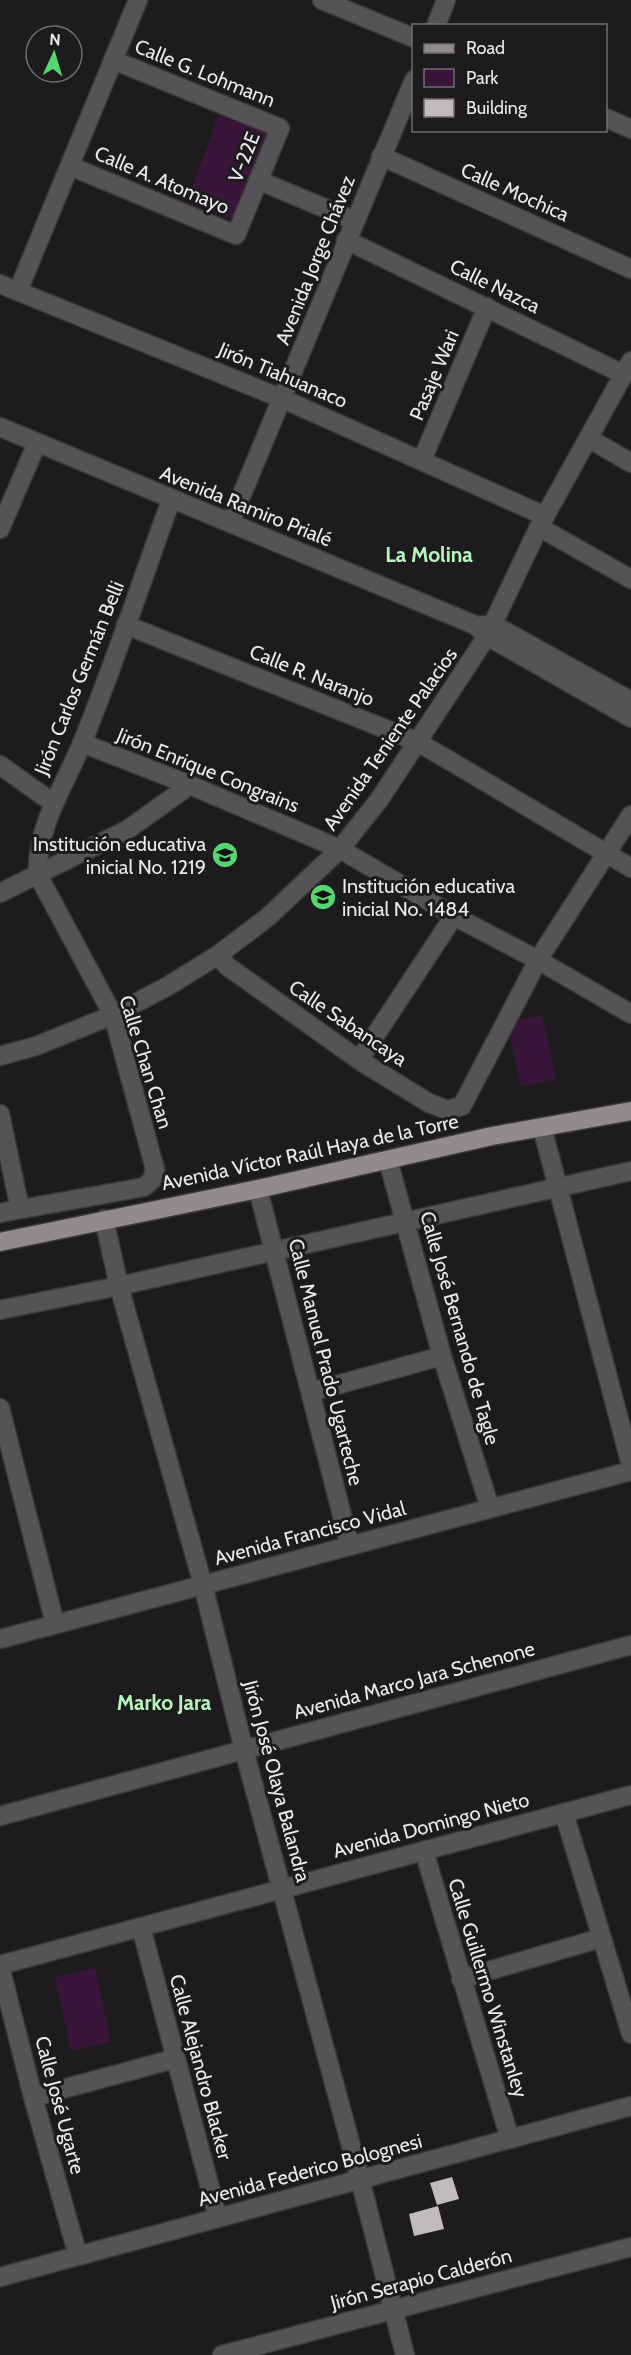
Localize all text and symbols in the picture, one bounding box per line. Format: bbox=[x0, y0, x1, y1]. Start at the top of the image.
north arrow bbox=[24, 24, 84, 84]
legend bbox=[412, 24, 607, 132]
text: N bbox=[49, 30, 61, 49]
street label: Calle G. Lohmann bbox=[131, 34, 279, 112]
text: Road bbox=[466, 37, 505, 59]
text: Park bbox=[466, 67, 499, 89]
text: Building bbox=[466, 97, 528, 119]
street label: V-22E bbox=[223, 128, 265, 186]
street label: Calle A. Atomayo bbox=[91, 141, 233, 219]
street label: Calle Mochica bbox=[457, 157, 573, 227]
street label: Avenida Jorge Chávez bbox=[270, 172, 360, 348]
street label: Calle Nazca bbox=[446, 254, 544, 318]
street label: Pasaje Wari bbox=[404, 326, 464, 424]
street label: Jirón Tiahuanaco bbox=[214, 337, 351, 413]
street label: Avenida Ramiro Prialé bbox=[157, 461, 335, 551]
district label: La Molina bbox=[385, 542, 473, 567]
street label: Jirón Carlos Germán Belli bbox=[29, 577, 129, 779]
street label: Calle R. Naranjo bbox=[246, 639, 378, 711]
street label: Avenida Teniente Palacios bbox=[318, 643, 462, 835]
street label: Jirón Enrique Congrains bbox=[112, 722, 303, 818]
place label: Institución educativa inicial No. 1219 bbox=[33, 832, 206, 879]
school or university icon: Institución educativa inicial No. 1219 bbox=[210, 840, 240, 870]
place label: Institución educativa inicial No. 1484 bbox=[342, 874, 516, 921]
school or university icon: Institución educativa inicial No. 1484 bbox=[308, 882, 338, 912]
street label: Calle Sabancaya bbox=[284, 975, 412, 1071]
street label: Calle Chan Chan bbox=[114, 992, 178, 1132]
street label: Avenida Víctor Raúl Haya de la Torre bbox=[159, 1109, 461, 1195]
street label: Calle José Bernando de Tagle bbox=[415, 1209, 505, 1447]
street label: Calle Manuel Prado Ugarteche bbox=[284, 1236, 368, 1488]
street label: Avenida Francisco Vidal bbox=[212, 1496, 409, 1570]
street label: Avenida Marco Jara Schenone bbox=[291, 1636, 537, 1724]
street label: Jirón José Olaya Balandra bbox=[238, 1676, 316, 1885]
district label: Marko Jara bbox=[117, 1690, 212, 1715]
street label: Avenida Domingo Nieto bbox=[330, 1787, 532, 1863]
street label: Calle Guillermo Winstanley bbox=[443, 1876, 533, 2100]
street label: Calle Alejandro Blacker bbox=[165, 1972, 237, 2163]
street label: Calle José Ugarte bbox=[30, 2033, 90, 2177]
street label: Avenida Federico Bolognesi bbox=[195, 2129, 425, 2211]
street label: Jirón Serapio Calderón bbox=[327, 2243, 514, 2315]

